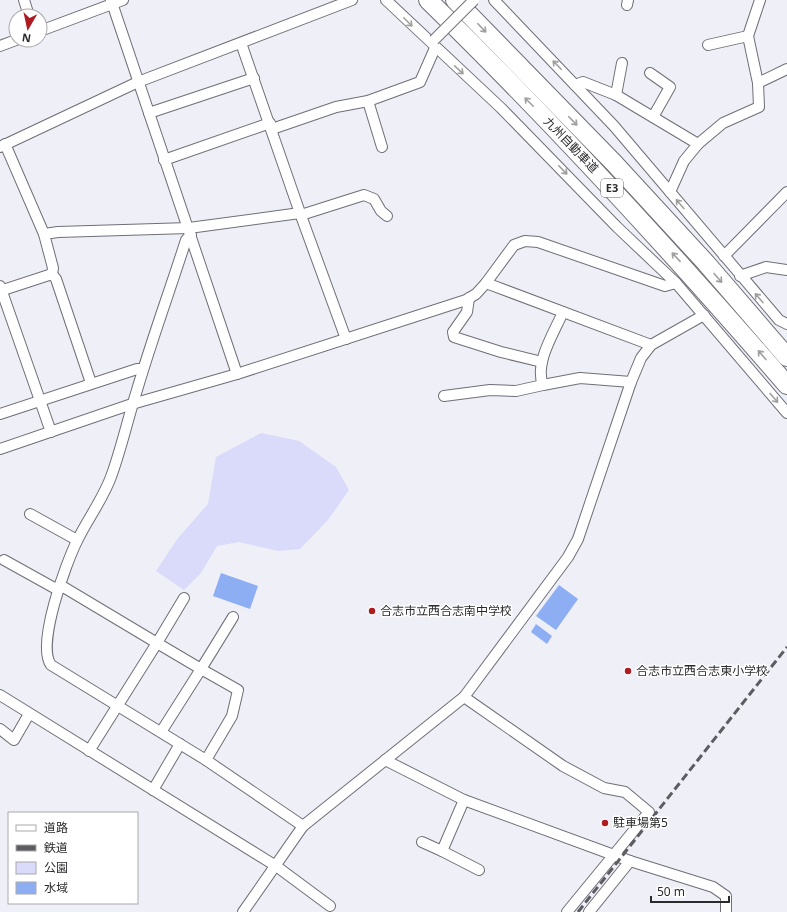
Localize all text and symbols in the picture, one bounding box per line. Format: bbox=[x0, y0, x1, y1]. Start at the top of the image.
north arrow bbox=[8, 8, 48, 48]
one-way arrow bbox=[403, 17, 413, 27]
one-way arrow bbox=[477, 23, 487, 33]
text: N bbox=[21, 30, 32, 46]
one-way arrow bbox=[552, 60, 562, 70]
one-way arrow bbox=[454, 65, 464, 75]
one-way arrow bbox=[524, 97, 534, 107]
street label: 九州自動車道 bbox=[540, 113, 602, 176]
one-way arrow bbox=[568, 116, 578, 126]
one-way arrow bbox=[558, 165, 567, 175]
road number: E3 bbox=[601, 179, 623, 197]
one-way arrow bbox=[676, 199, 685, 210]
one-way arrow bbox=[672, 252, 681, 263]
one-way arrow bbox=[714, 272, 723, 283]
one-way arrow bbox=[755, 292, 764, 303]
one-way arrow bbox=[757, 350, 766, 361]
one-way arrow bbox=[770, 393, 779, 404]
place label: 合志市立西合志南中学校 bbox=[380, 602, 512, 619]
marker: 合志市立西合志南中学校 bbox=[367, 606, 377, 616]
place label: 合志市立西合志東小学校 bbox=[636, 662, 768, 679]
marker: 合志市立西合志東小学校 bbox=[623, 666, 633, 676]
legend bbox=[8, 812, 138, 904]
place label: 駐車場第5 bbox=[613, 814, 668, 831]
marker: 駐車場第5 bbox=[600, 818, 610, 828]
text: 道路 bbox=[44, 819, 68, 836]
text: 鉄道 bbox=[44, 839, 68, 856]
text: 公園 bbox=[44, 859, 68, 876]
scale bar bbox=[651, 878, 729, 904]
text: 水域 bbox=[44, 879, 68, 896]
text: 50 m bbox=[657, 883, 685, 900]

